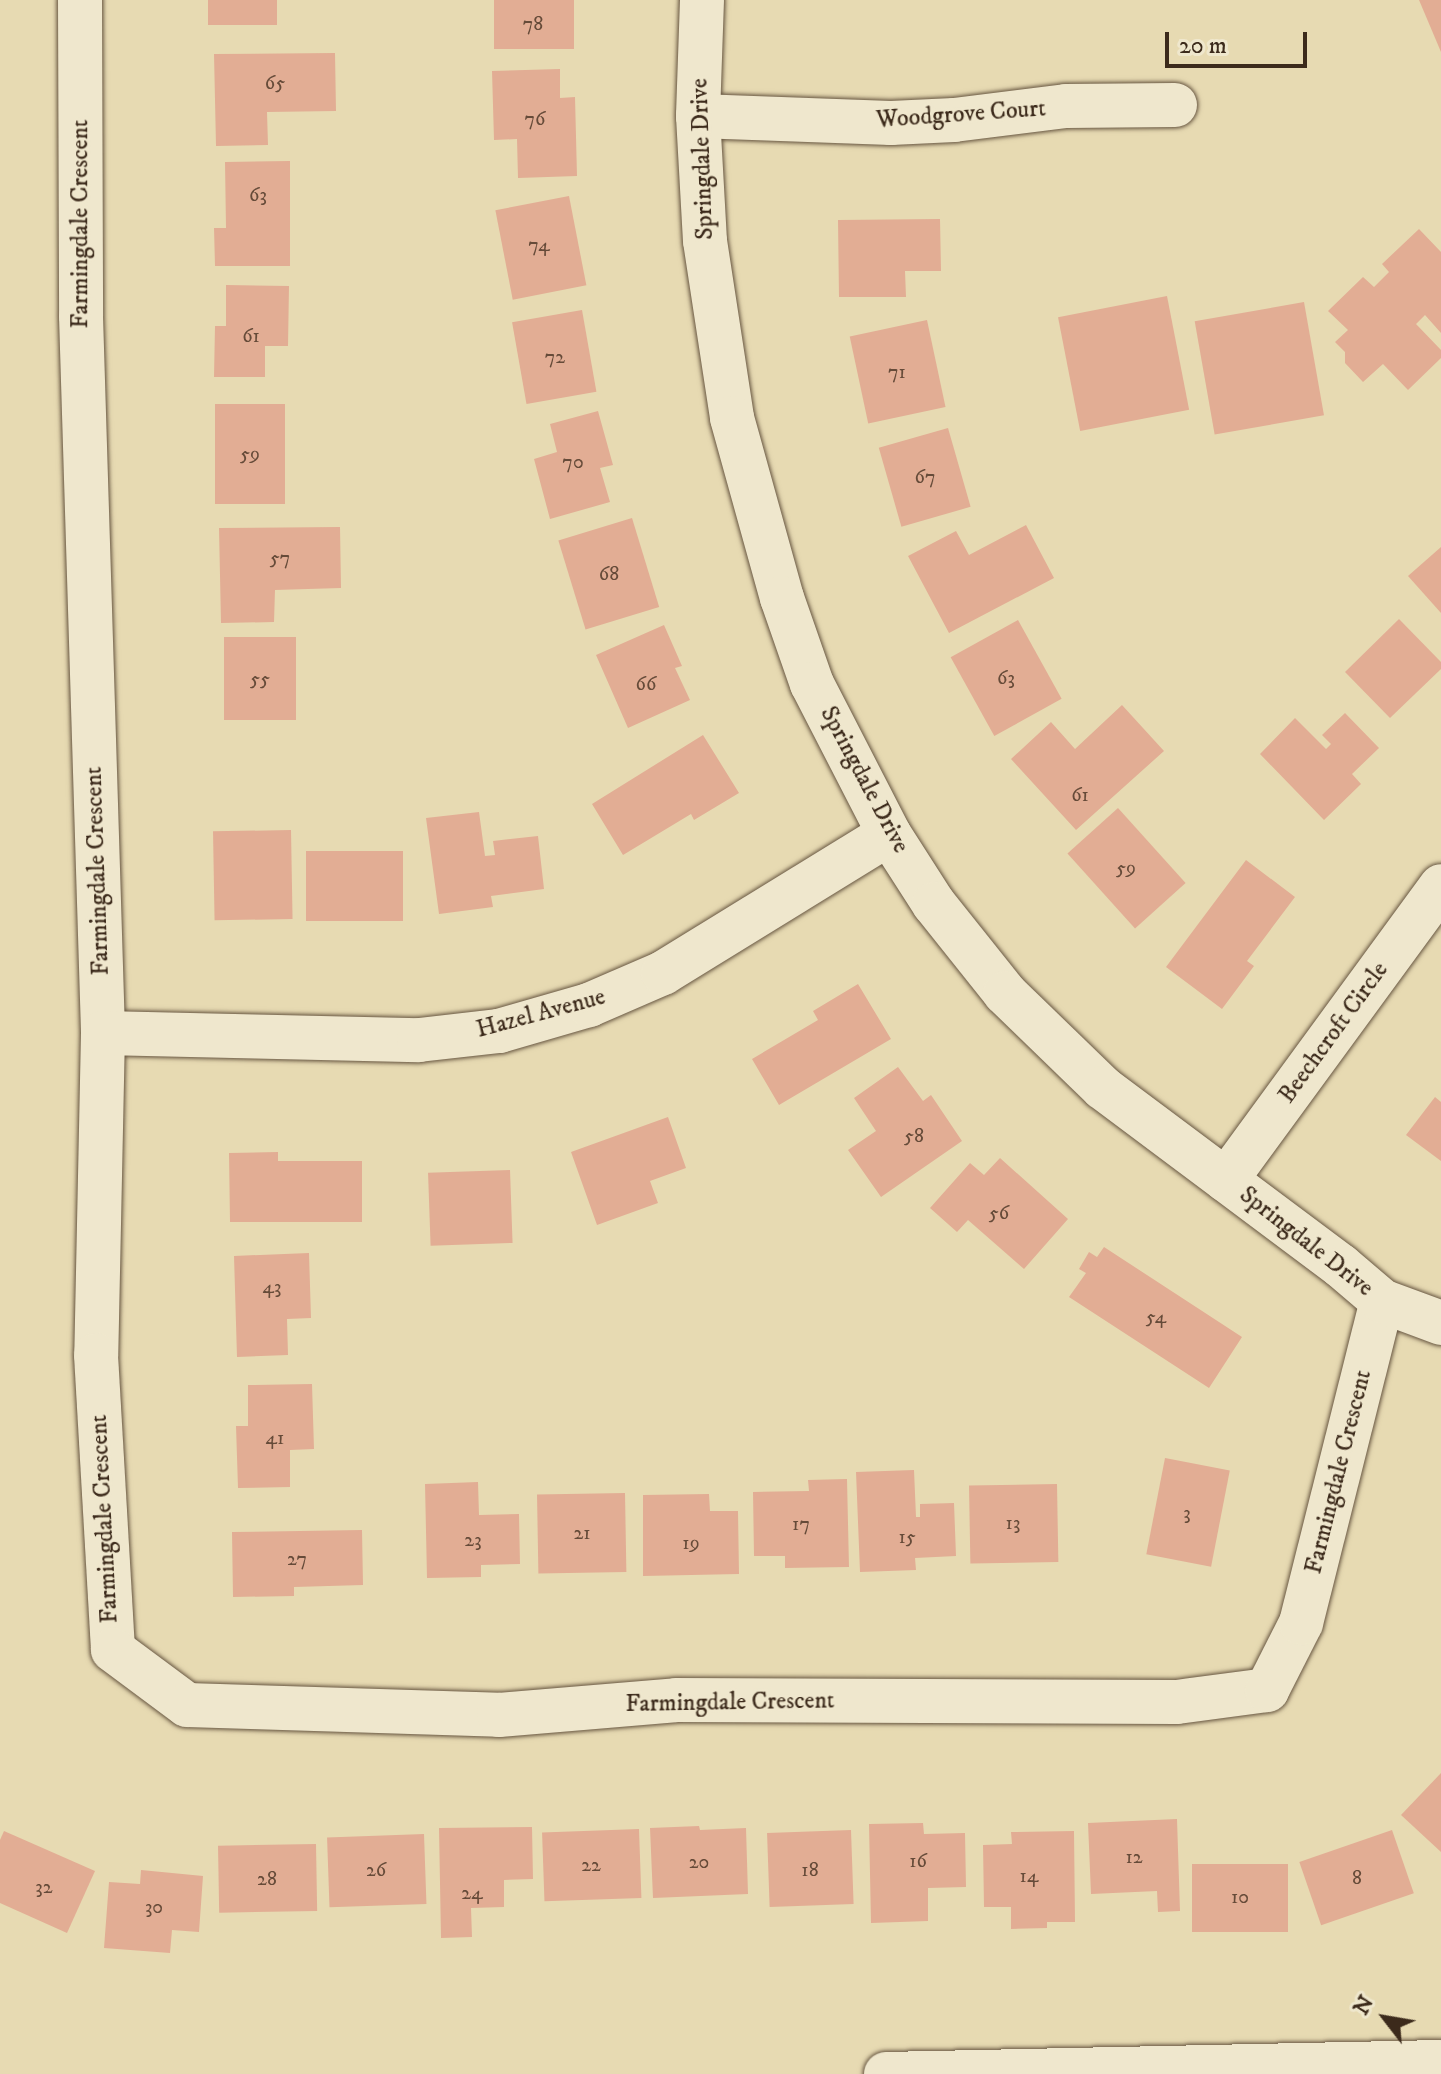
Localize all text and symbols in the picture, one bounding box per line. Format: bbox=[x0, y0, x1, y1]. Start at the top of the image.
house number: 78 bbox=[523, 12, 543, 36]
scale bar bbox=[1169, 16, 1311, 66]
text: 20 m bbox=[1179, 31, 1227, 61]
house number: 65 bbox=[265, 71, 285, 95]
street label: Springdale Drive bbox=[686, 78, 720, 240]
street label: Woodgrove Court bbox=[875, 95, 1047, 135]
house number: 76 bbox=[525, 107, 545, 131]
street label: Farmingdale Crescent bbox=[67, 119, 95, 329]
house number: 63 bbox=[249, 183, 267, 207]
house number: 74 bbox=[528, 233, 550, 257]
house number: 61 bbox=[242, 324, 260, 348]
house number: 72 bbox=[545, 345, 565, 369]
house number: 71 bbox=[888, 360, 906, 384]
house number: 59 bbox=[240, 442, 260, 466]
house number: 70 bbox=[562, 450, 584, 474]
house number: 67 bbox=[915, 465, 935, 489]
house number: 57 bbox=[270, 546, 290, 570]
house number: 68 bbox=[599, 562, 619, 586]
house number: 63 bbox=[997, 666, 1015, 690]
house number: 55 bbox=[250, 667, 270, 691]
house number: 66 bbox=[636, 672, 656, 696]
street label: Springdale Drive bbox=[813, 702, 915, 858]
street label: Farmingdale Crescent bbox=[80, 766, 116, 976]
house number: 61 bbox=[1071, 783, 1089, 807]
house number: 59 bbox=[1116, 856, 1136, 880]
street label: Beechcroft Circle bbox=[1273, 957, 1395, 1109]
street label: Hazel Avenue bbox=[473, 983, 609, 1045]
house number: 58 bbox=[904, 1124, 924, 1148]
street label: Springdale Drive bbox=[1233, 1181, 1379, 1303]
house number: 56 bbox=[989, 1201, 1009, 1225]
house number: 43 bbox=[263, 1275, 281, 1299]
house number: 54 bbox=[1146, 1305, 1166, 1329]
street label: Farmingdale Crescent bbox=[1300, 1367, 1378, 1577]
street label: Farmingdale Crescent bbox=[85, 1414, 125, 1624]
house number: 41 bbox=[266, 1426, 284, 1450]
house number: 3 bbox=[1183, 1501, 1191, 1525]
house number: 13 bbox=[1006, 1511, 1020, 1535]
house number: 17 bbox=[792, 1512, 810, 1536]
house number: 21 bbox=[573, 1521, 591, 1545]
house number: 15 bbox=[898, 1525, 916, 1549]
house number: 23 bbox=[464, 1528, 482, 1552]
house number: 19 bbox=[682, 1531, 700, 1555]
house number: 27 bbox=[287, 1547, 307, 1571]
street label: Farmingdale Crescent bbox=[625, 1687, 835, 1719]
house number: 12 bbox=[1125, 1845, 1143, 1869]
house number: 16 bbox=[909, 1849, 927, 1873]
house number: 20 bbox=[689, 1850, 709, 1874]
house number: 22 bbox=[581, 1853, 601, 1877]
house number: 26 bbox=[366, 1858, 386, 1882]
house number: 18 bbox=[801, 1858, 819, 1882]
house number: 14 bbox=[1020, 1864, 1038, 1888]
house number: 8 bbox=[1352, 1866, 1362, 1890]
house number: 28 bbox=[257, 1867, 277, 1891]
house number: 32 bbox=[35, 1875, 53, 1899]
house number: 24 bbox=[461, 1881, 483, 1905]
house number: 10 bbox=[1231, 1885, 1249, 1909]
house number: 30 bbox=[145, 1895, 163, 1919]
north arrow bbox=[1345, 1978, 1425, 2058]
text: N bbox=[1348, 1991, 1380, 2020]

